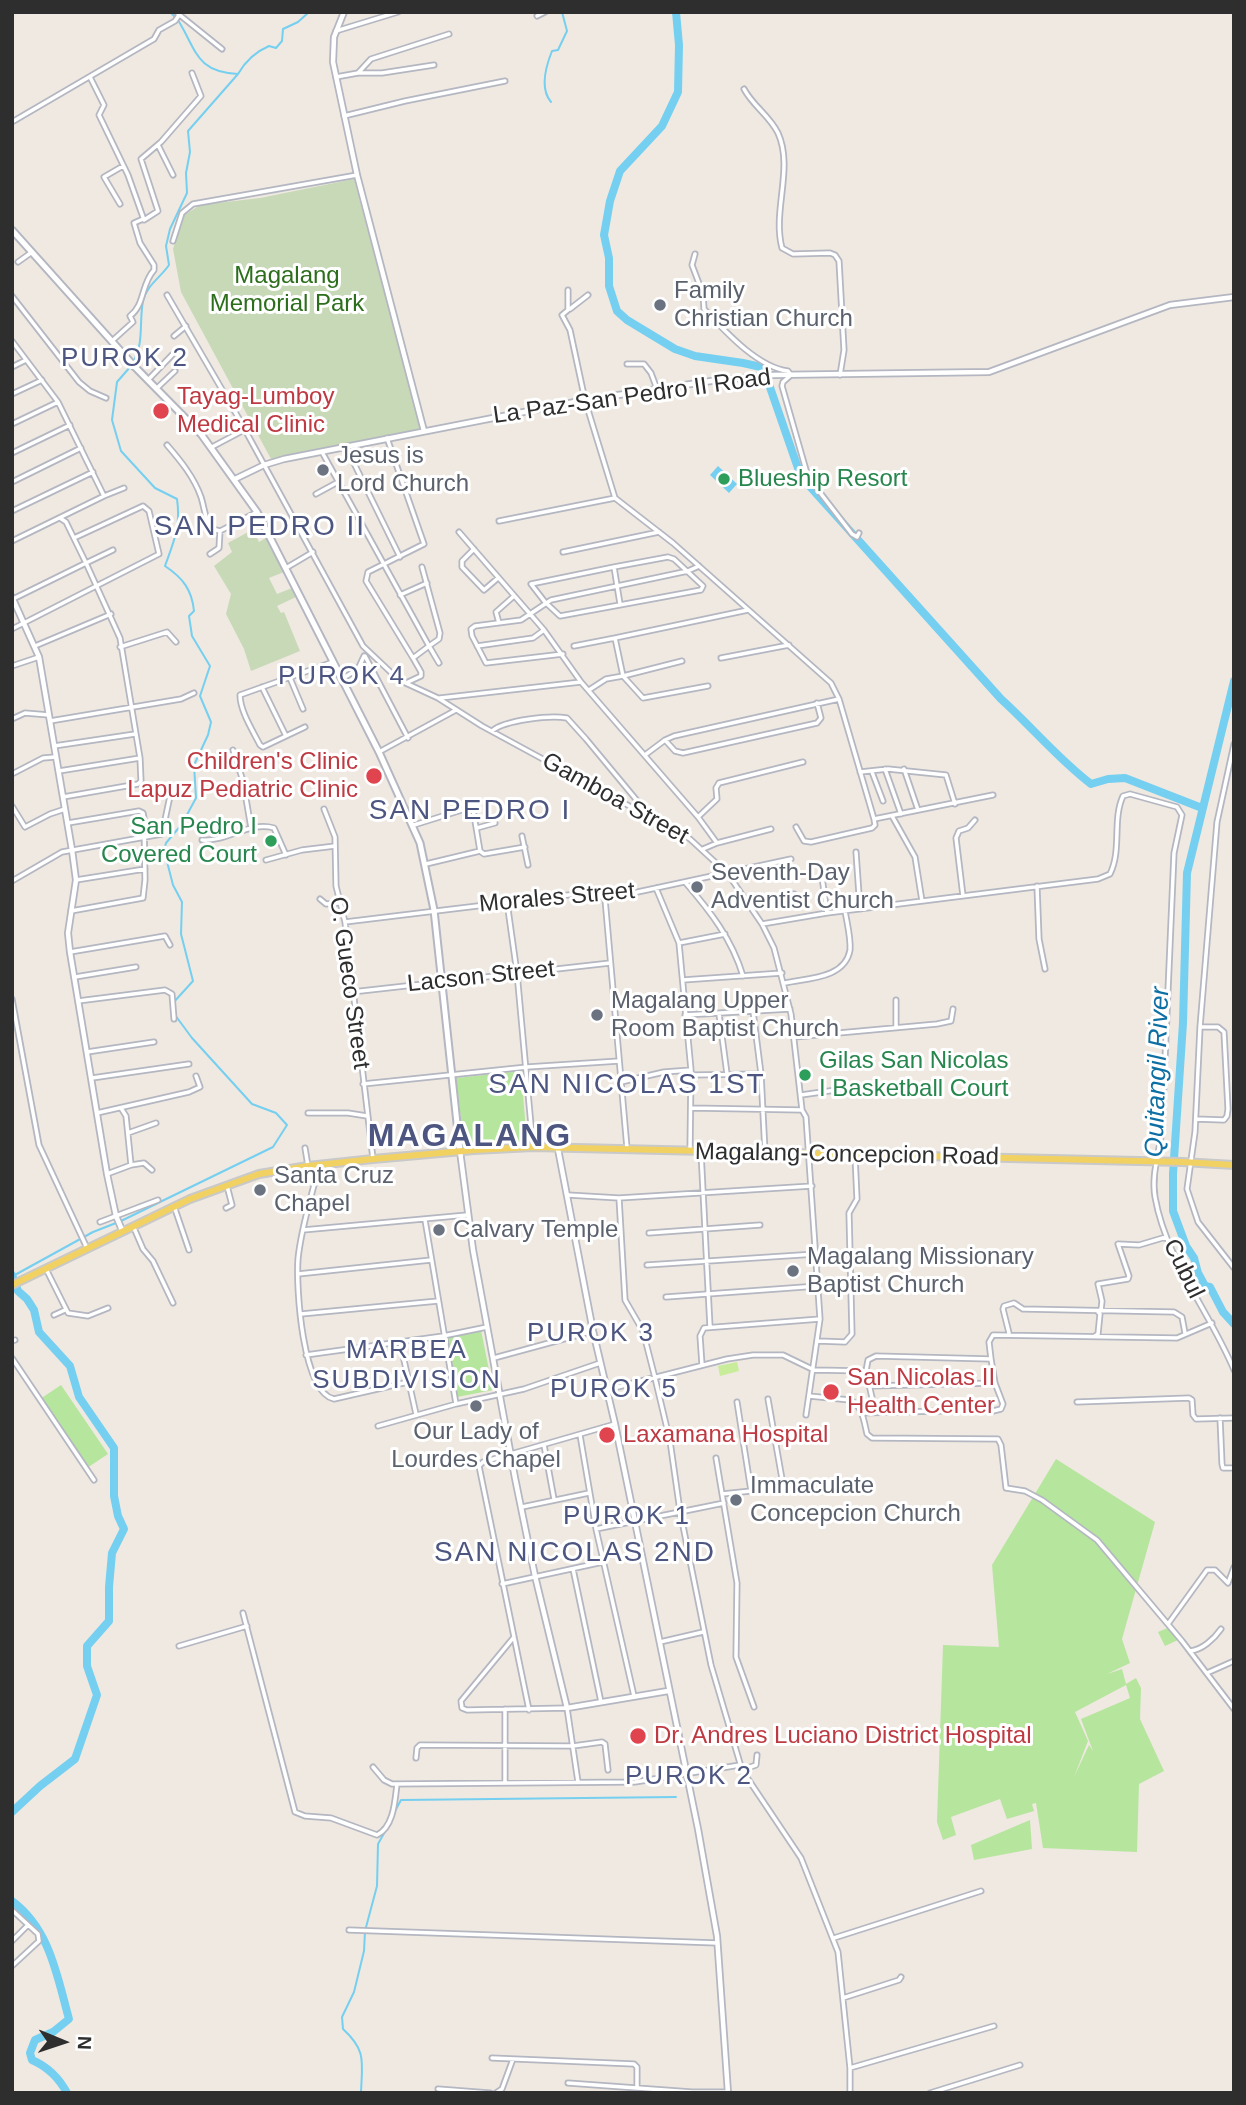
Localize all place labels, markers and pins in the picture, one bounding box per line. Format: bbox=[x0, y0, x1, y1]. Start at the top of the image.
place label: Family Christian Church bbox=[674, 277, 853, 333]
marker: Family Christian Church bbox=[652, 297, 668, 313]
place label: Tayag-Lumboy Medical Clinic bbox=[177, 383, 334, 439]
marker: Tayag-Lumboy Medical Clinic bbox=[151, 401, 171, 421]
place label: Jesus is Lord Church bbox=[337, 442, 469, 498]
marker: Jesus is Lord Church bbox=[315, 462, 331, 478]
place label: Blueship Resort bbox=[738, 465, 907, 493]
marker: Blueship Resort bbox=[716, 471, 732, 487]
place label: Children's Clinic Lapuz Pediatric Clinic bbox=[127, 748, 358, 804]
marker: Children's Clinic Lapuz Pediatric Clinic bbox=[364, 766, 384, 786]
place label: San Pedro I Covered Court bbox=[101, 813, 257, 869]
marker: San Pedro I Covered Court bbox=[263, 833, 279, 849]
place label: Seventh-Day Adventist Church bbox=[711, 859, 894, 915]
marker: Seventh-Day Adventist Church bbox=[689, 879, 705, 895]
place label: Magalang Upper Room Baptist Church bbox=[611, 987, 839, 1043]
marker: Magalang Upper Room Baptist Church bbox=[589, 1007, 605, 1023]
place label: Gilas San Nicolas I Basketball Court bbox=[819, 1047, 1008, 1103]
marker: Gilas San Nicolas I Basketball Court bbox=[797, 1067, 813, 1083]
place label: Santa Cruz Chapel bbox=[274, 1162, 394, 1218]
marker: Santa Cruz Chapel bbox=[252, 1182, 268, 1198]
place label: Calvary Temple bbox=[453, 1216, 618, 1244]
marker: Calvary Temple bbox=[431, 1222, 447, 1238]
place label: Magalang Missionary Baptist Church bbox=[807, 1243, 1034, 1299]
marker: Magalang Missionary Baptist Church bbox=[785, 1263, 801, 1279]
place label: San Nicolas II Health Center bbox=[847, 1364, 995, 1420]
marker: San Nicolas II Health Center bbox=[821, 1382, 841, 1402]
marker: Our Lady of Lourdes Chapel bbox=[468, 1398, 484, 1414]
place label: Our Lady of Lourdes Chapel bbox=[391, 1418, 561, 1474]
place label: Laxamana Hospital bbox=[623, 1421, 828, 1449]
marker: Laxamana Hospital bbox=[597, 1425, 617, 1445]
place label: Immaculate Concepcion Church bbox=[750, 1472, 961, 1528]
marker: Immaculate Concepcion Church bbox=[728, 1492, 744, 1508]
place label: Dr. Andres Luciano District Hospital bbox=[654, 1722, 1031, 1750]
marker: Dr. Andres Luciano District Hospital bbox=[628, 1726, 648, 1746]

